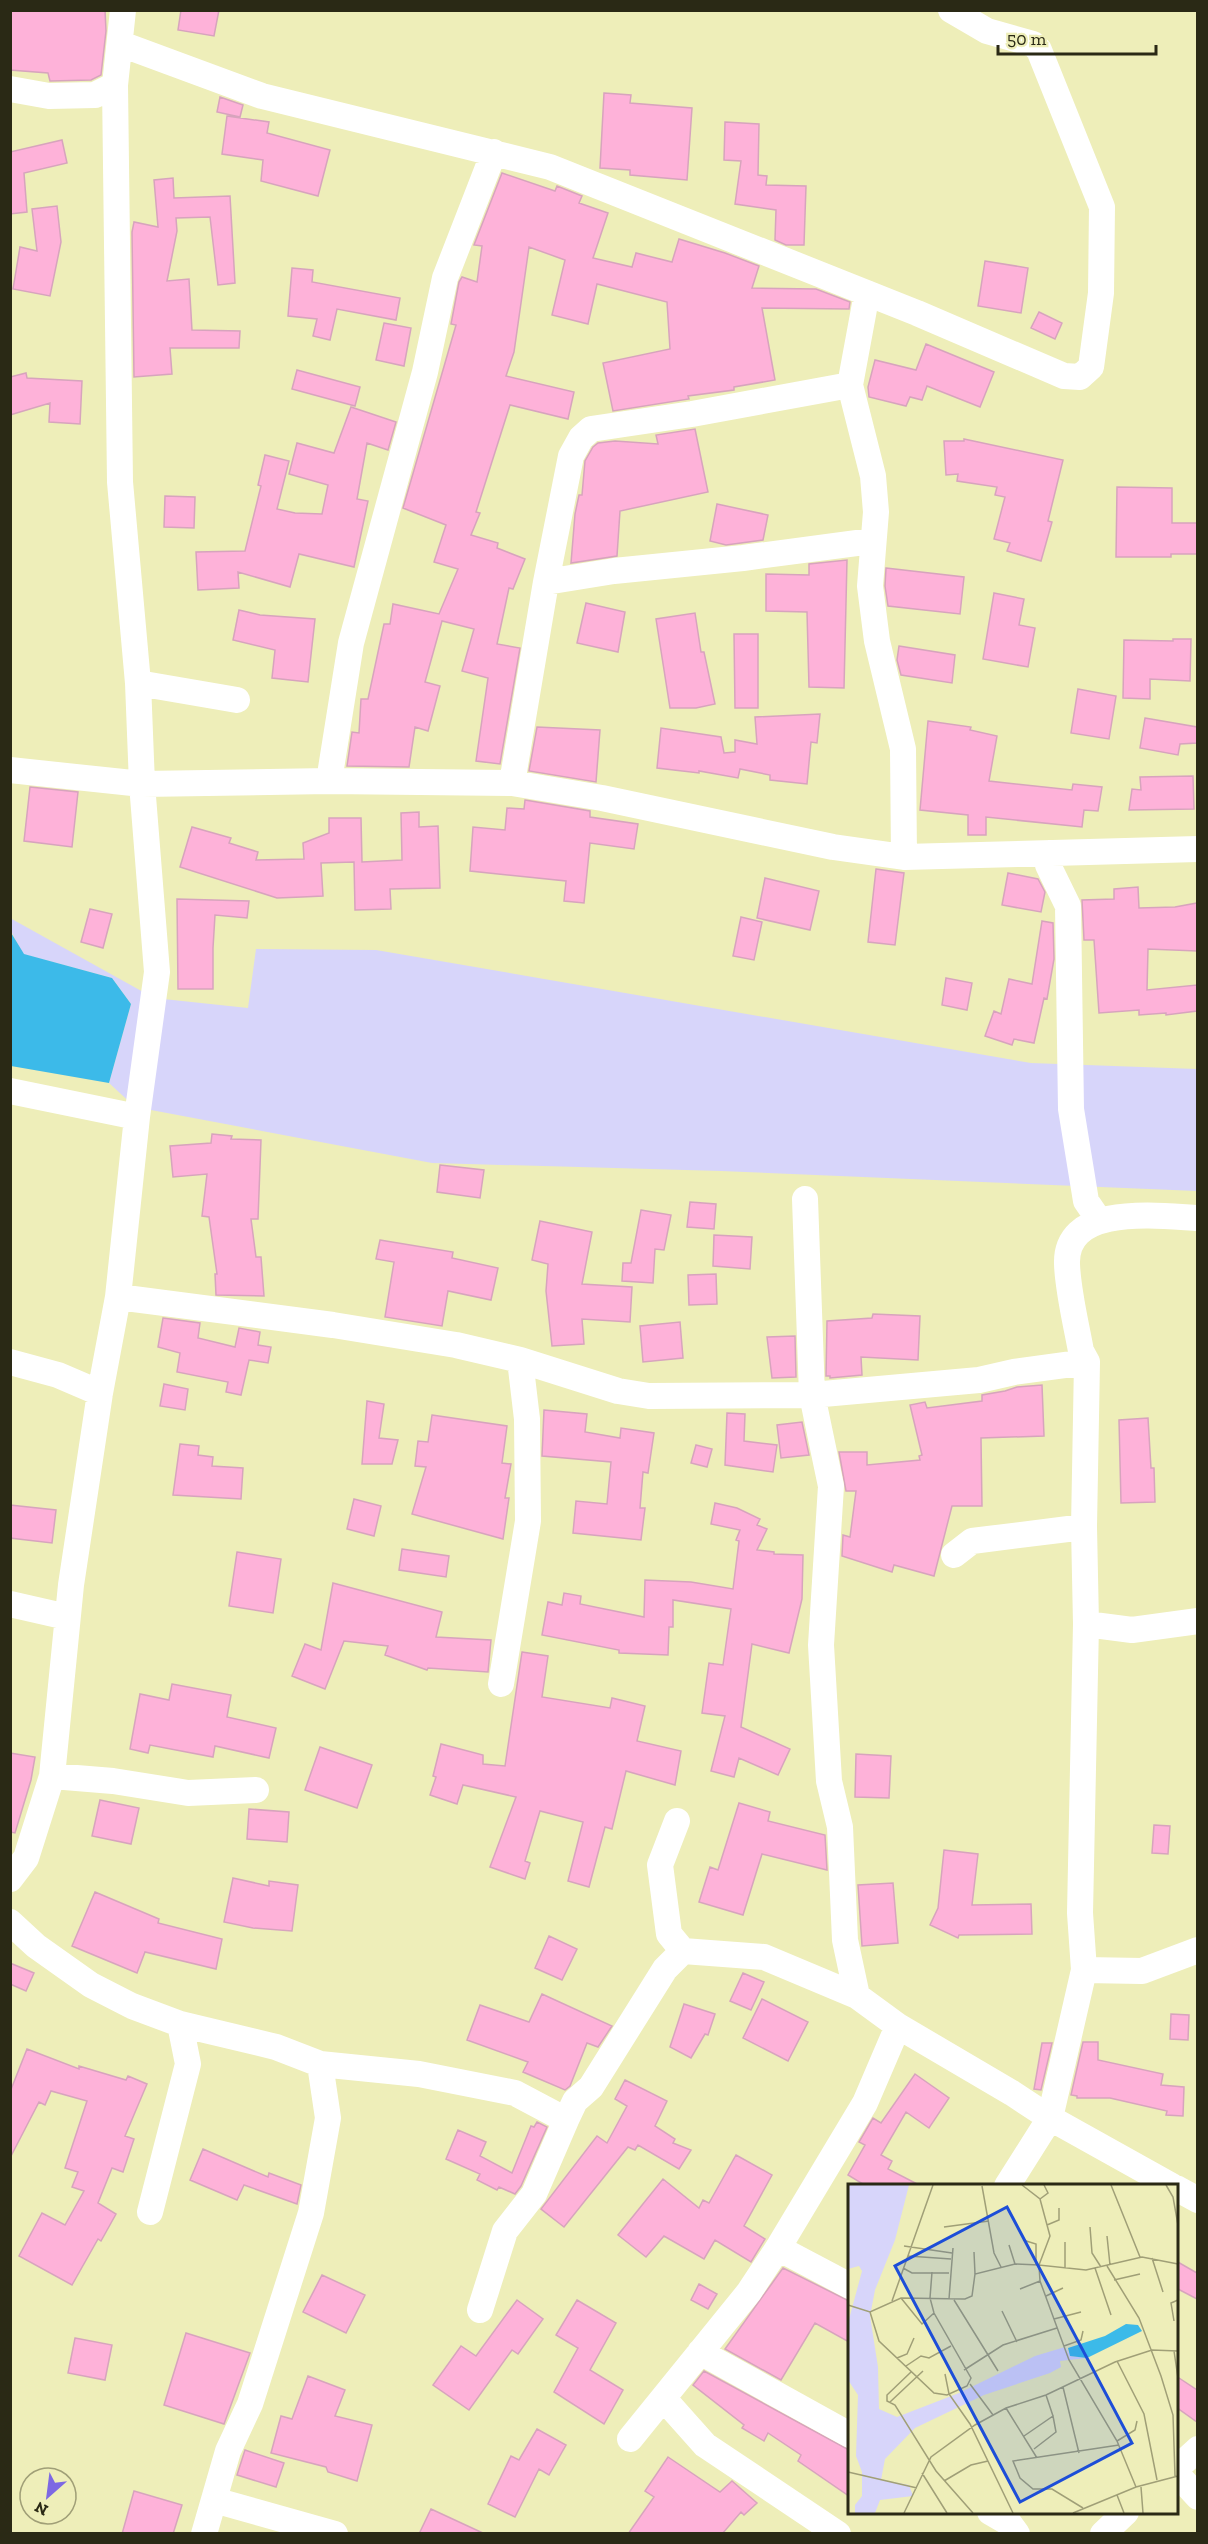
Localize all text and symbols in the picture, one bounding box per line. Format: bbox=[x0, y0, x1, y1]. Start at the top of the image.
scale bar bbox=[998, 18, 1156, 56]
text: 50 m bbox=[1007, 28, 1047, 50]
inset map bbox=[848, 2184, 1178, 2514]
north arrow bbox=[18, 2466, 78, 2526]
text: N bbox=[31, 2498, 51, 2520]

